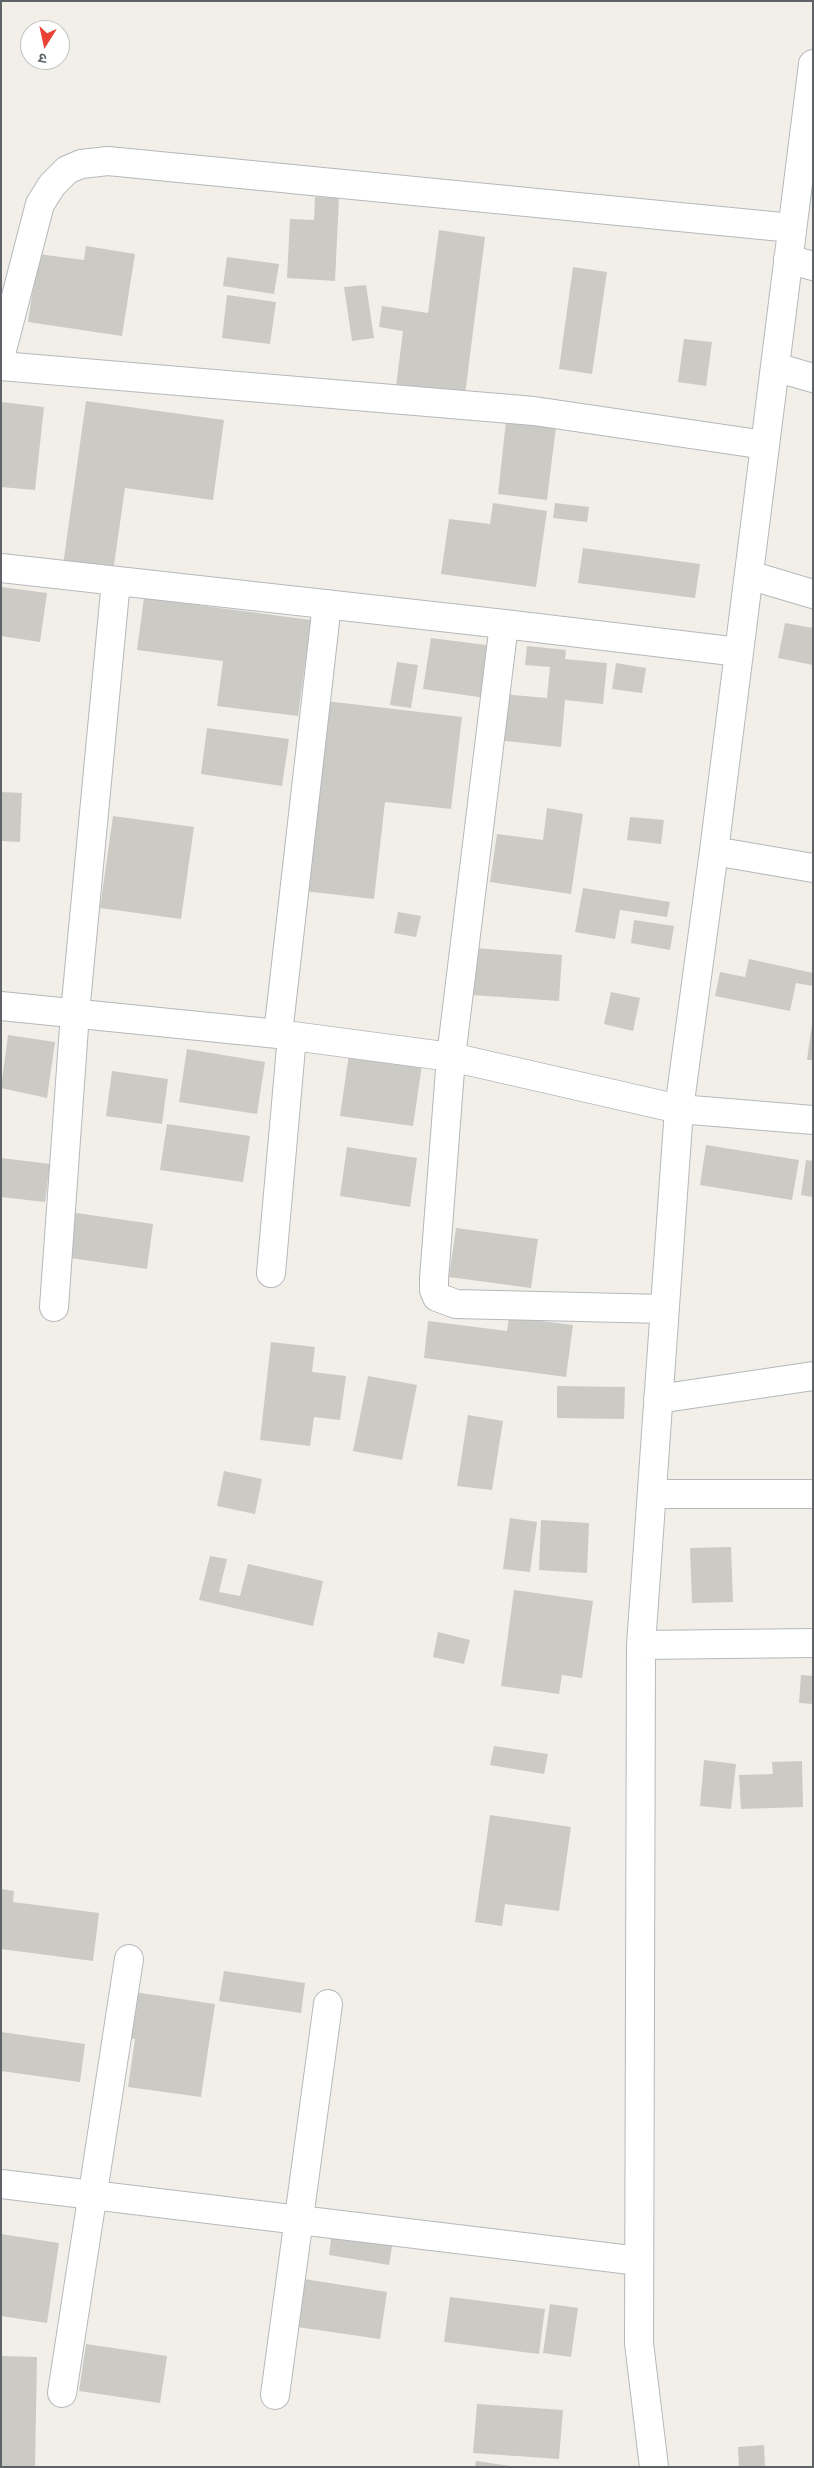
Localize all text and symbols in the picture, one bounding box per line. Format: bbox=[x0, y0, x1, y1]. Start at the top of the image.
north arrow bbox=[20, 20, 70, 70]
text: उ bbox=[37, 49, 48, 69]

